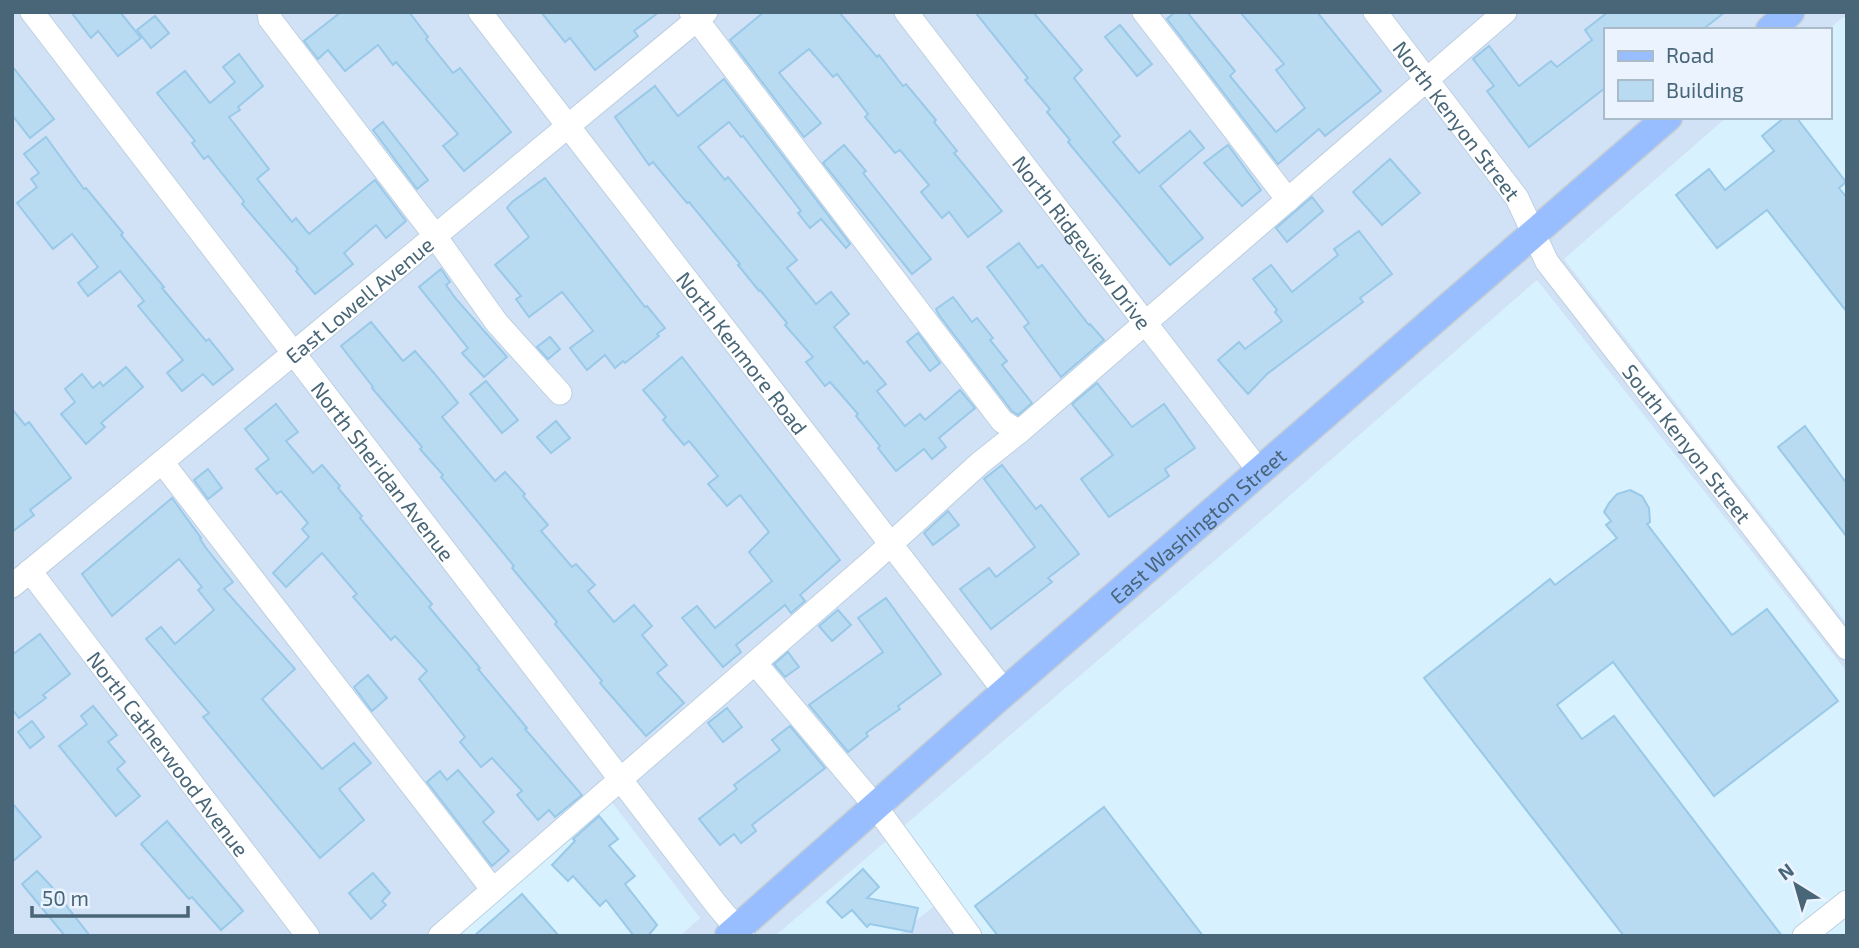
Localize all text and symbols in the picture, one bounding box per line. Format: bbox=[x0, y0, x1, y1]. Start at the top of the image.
legend bbox=[1604, 28, 1831, 119]
street label: North Kenyon Street bbox=[1389, 35, 1526, 205]
text: Road bbox=[1666, 42, 1714, 67]
text: Building bbox=[1666, 77, 1744, 102]
street label: North Ridgeview Drive bbox=[1008, 150, 1158, 334]
street label: East Lowell Avenue bbox=[280, 231, 438, 368]
street label: North Kenmore Road bbox=[672, 266, 813, 439]
street label: South Kenyon Street bbox=[1618, 359, 1757, 527]
street label: North Sheridan Avenue bbox=[307, 376, 460, 565]
street label: East Washington Street bbox=[1104, 442, 1290, 608]
street label: North Catherwood Avenue bbox=[83, 646, 255, 861]
north arrow bbox=[1761, 850, 1831, 920]
text: N bbox=[1773, 858, 1798, 884]
scale bar bbox=[32, 874, 187, 918]
text: 50 m bbox=[42, 885, 89, 910]

